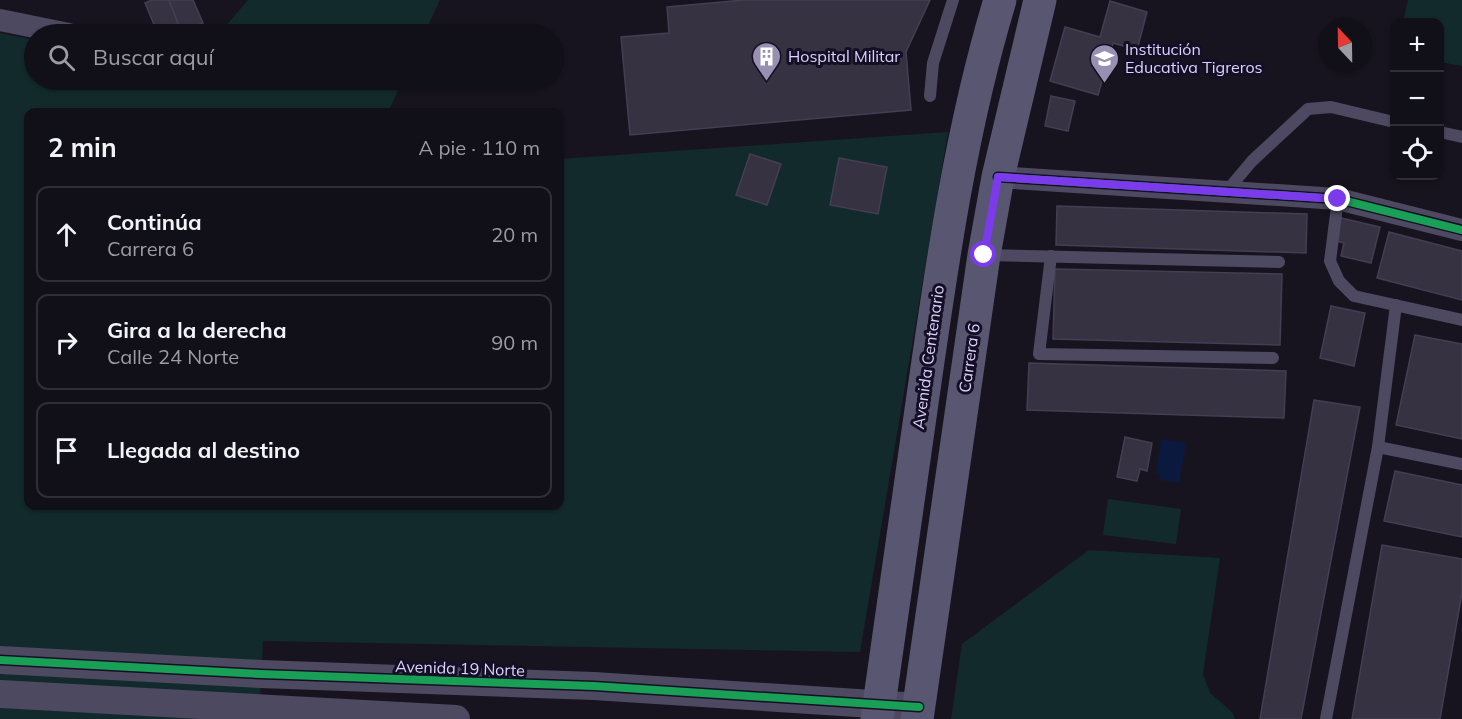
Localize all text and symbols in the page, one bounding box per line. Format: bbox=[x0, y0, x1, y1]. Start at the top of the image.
north arrow bbox=[1318, 18, 1372, 72]
map controls bbox=[1390, 18, 1444, 180]
button: + bbox=[1390, 18, 1444, 72]
search box bbox=[24, 24, 564, 90]
place label: Institución Educativa Tigreros bbox=[1125, 39, 1263, 77]
building icon: Hospital Militar bbox=[751, 40, 783, 82]
icon: search bbox=[45, 41, 78, 74]
school or university icon: Institución Educativa Tigreros bbox=[1088, 42, 1120, 84]
text: Buscar aquí bbox=[93, 43, 214, 71]
place label: Hospital Militar bbox=[788, 46, 900, 66]
button: − bbox=[1390, 72, 1444, 126]
button: locate bbox=[1390, 126, 1444, 180]
text: 2 min bbox=[48, 131, 117, 164]
text: A pie · 110 m bbox=[419, 135, 540, 160]
route end bbox=[1324, 185, 1350, 211]
text: Continúa bbox=[107, 208, 202, 236]
icon: ahead bbox=[50, 218, 83, 251]
text: 20 m bbox=[491, 222, 538, 247]
text: Carrera 6 bbox=[107, 236, 194, 261]
route start bbox=[970, 241, 996, 267]
street label: Avenida Centenario bbox=[908, 284, 948, 430]
text: Gira a la derecha bbox=[107, 316, 287, 344]
street label: Carrera 6 bbox=[954, 322, 984, 394]
icon: right bbox=[50, 326, 83, 359]
text: 90 m bbox=[491, 330, 538, 355]
text: Calle 24 Norte bbox=[107, 344, 239, 369]
icon: arrive bbox=[50, 434, 83, 467]
text: Llegada al destino bbox=[107, 436, 300, 464]
street label: Avenida 19 Norte bbox=[395, 656, 525, 680]

